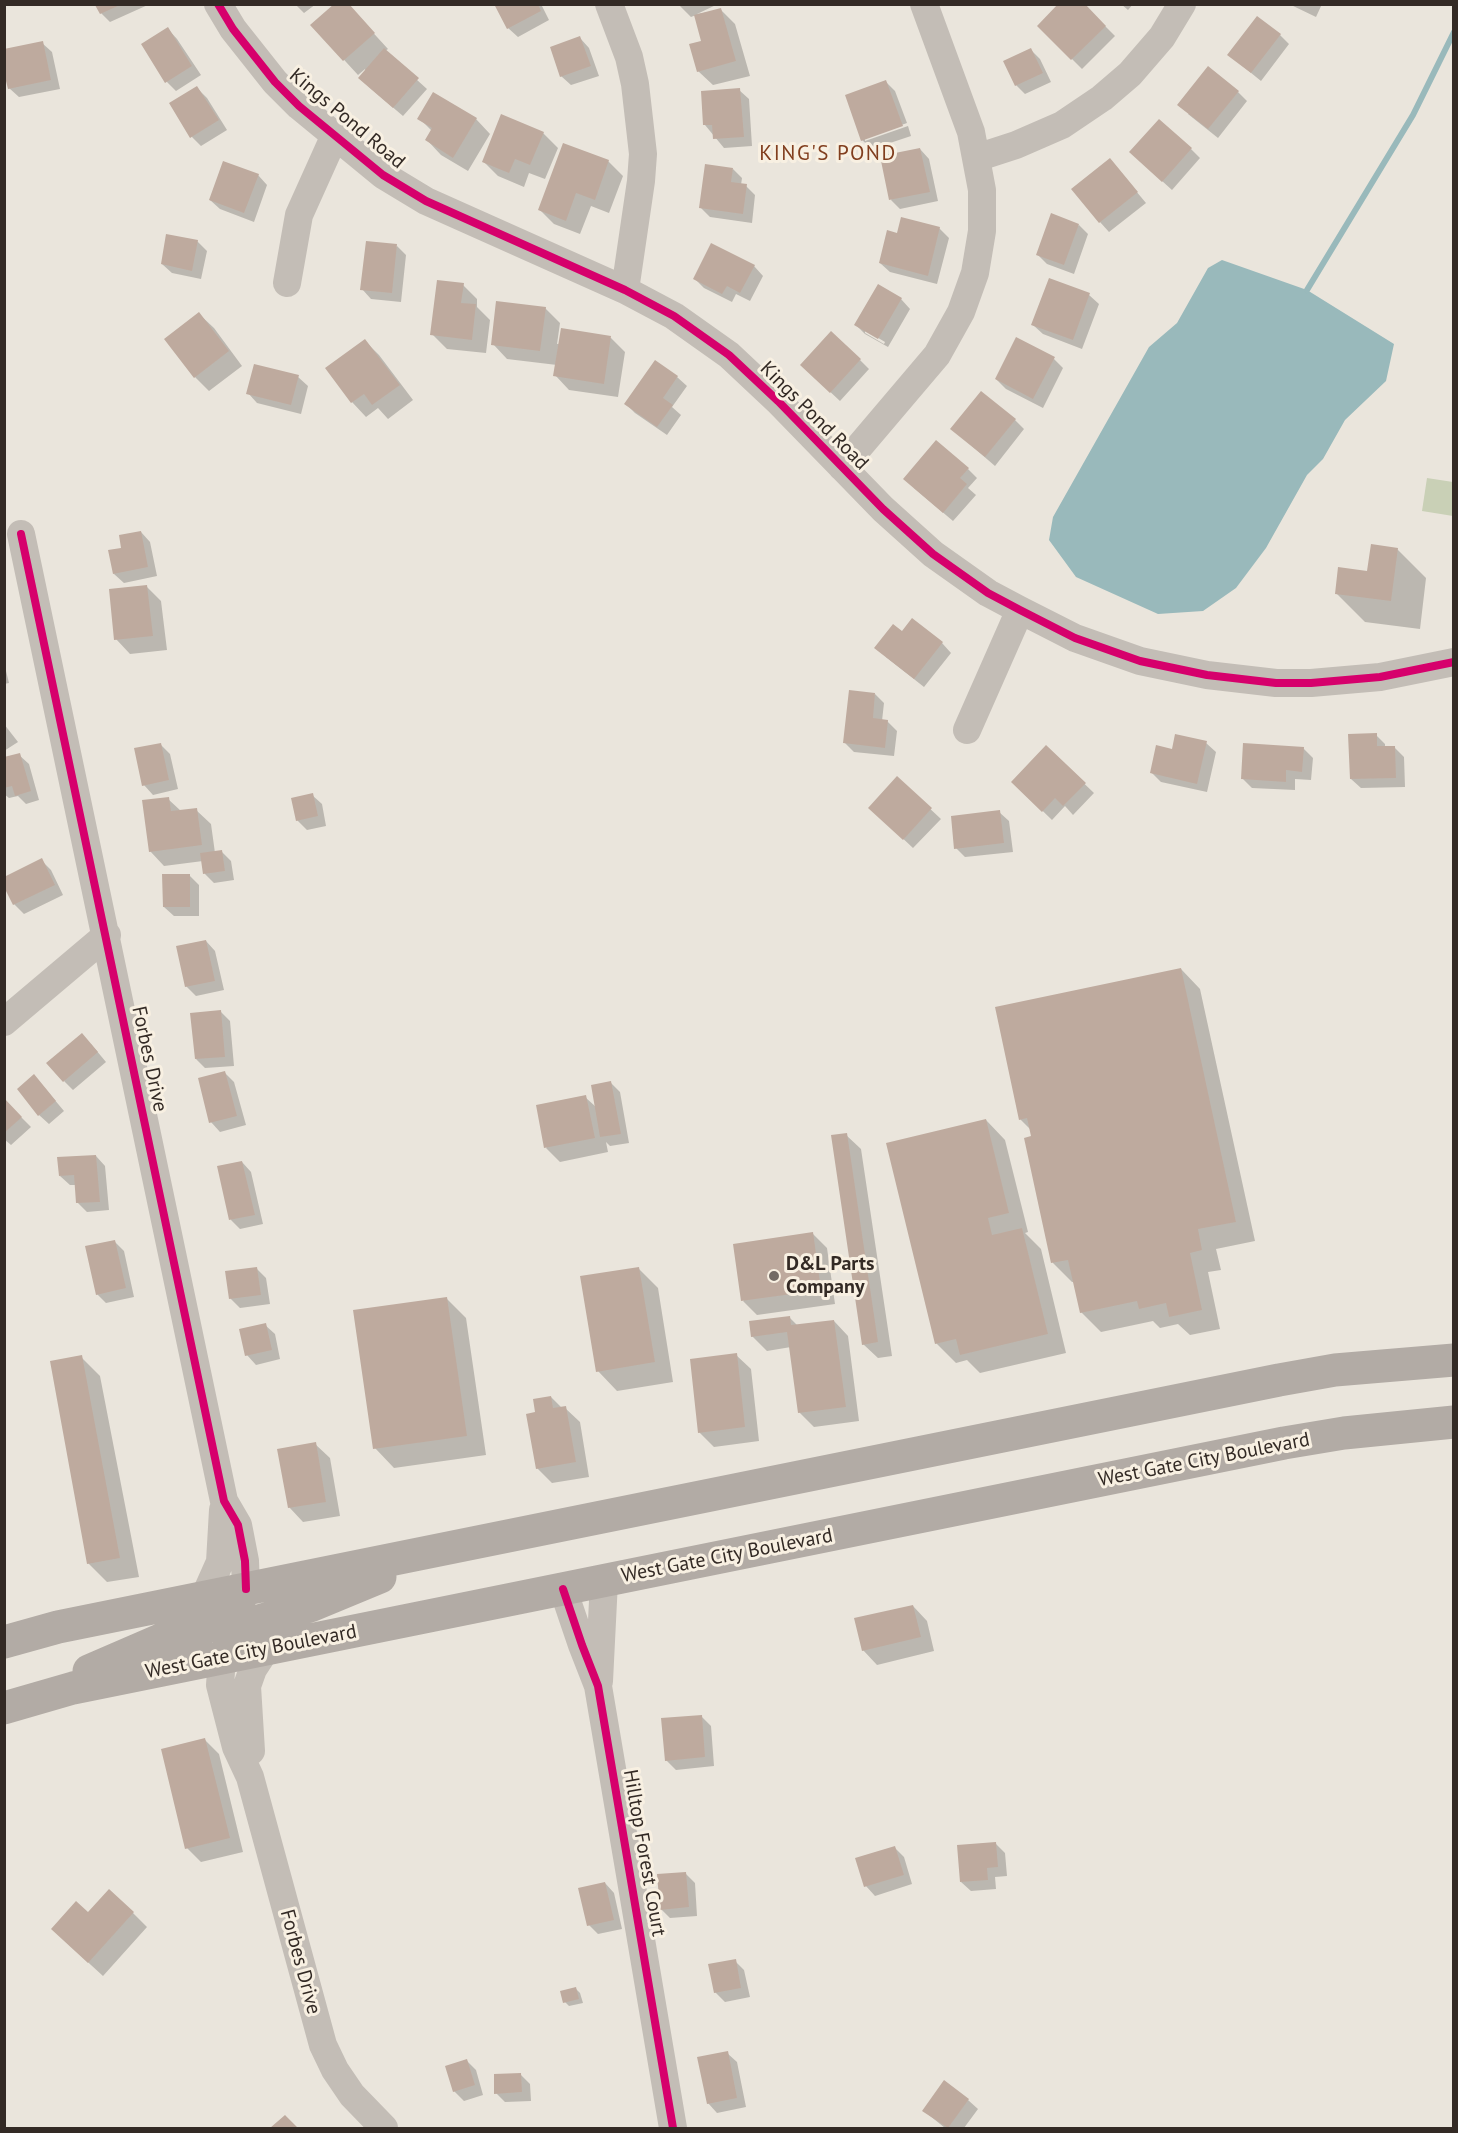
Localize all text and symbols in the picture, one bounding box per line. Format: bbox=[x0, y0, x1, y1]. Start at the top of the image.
street label: Kings Pond Road bbox=[284, 64, 410, 174]
district label: KING'S POND bbox=[759, 141, 897, 167]
street label: Kings Pond Road bbox=[755, 357, 873, 475]
street label: Forbes Drive bbox=[126, 1004, 172, 1114]
place label: D&L Parts Company bbox=[786, 1252, 874, 1299]
marker: D&L Parts Company bbox=[767, 1269, 781, 1283]
street label: West Gate City Boulevard bbox=[1096, 1428, 1312, 1492]
street label: West Gate City Boulevard bbox=[619, 1524, 835, 1588]
street label: West Gate City Boulevard bbox=[143, 1620, 359, 1684]
street label: Hilltop Forest Court bbox=[618, 1768, 670, 1938]
street label: Forbes Drive bbox=[275, 1907, 325, 2017]

